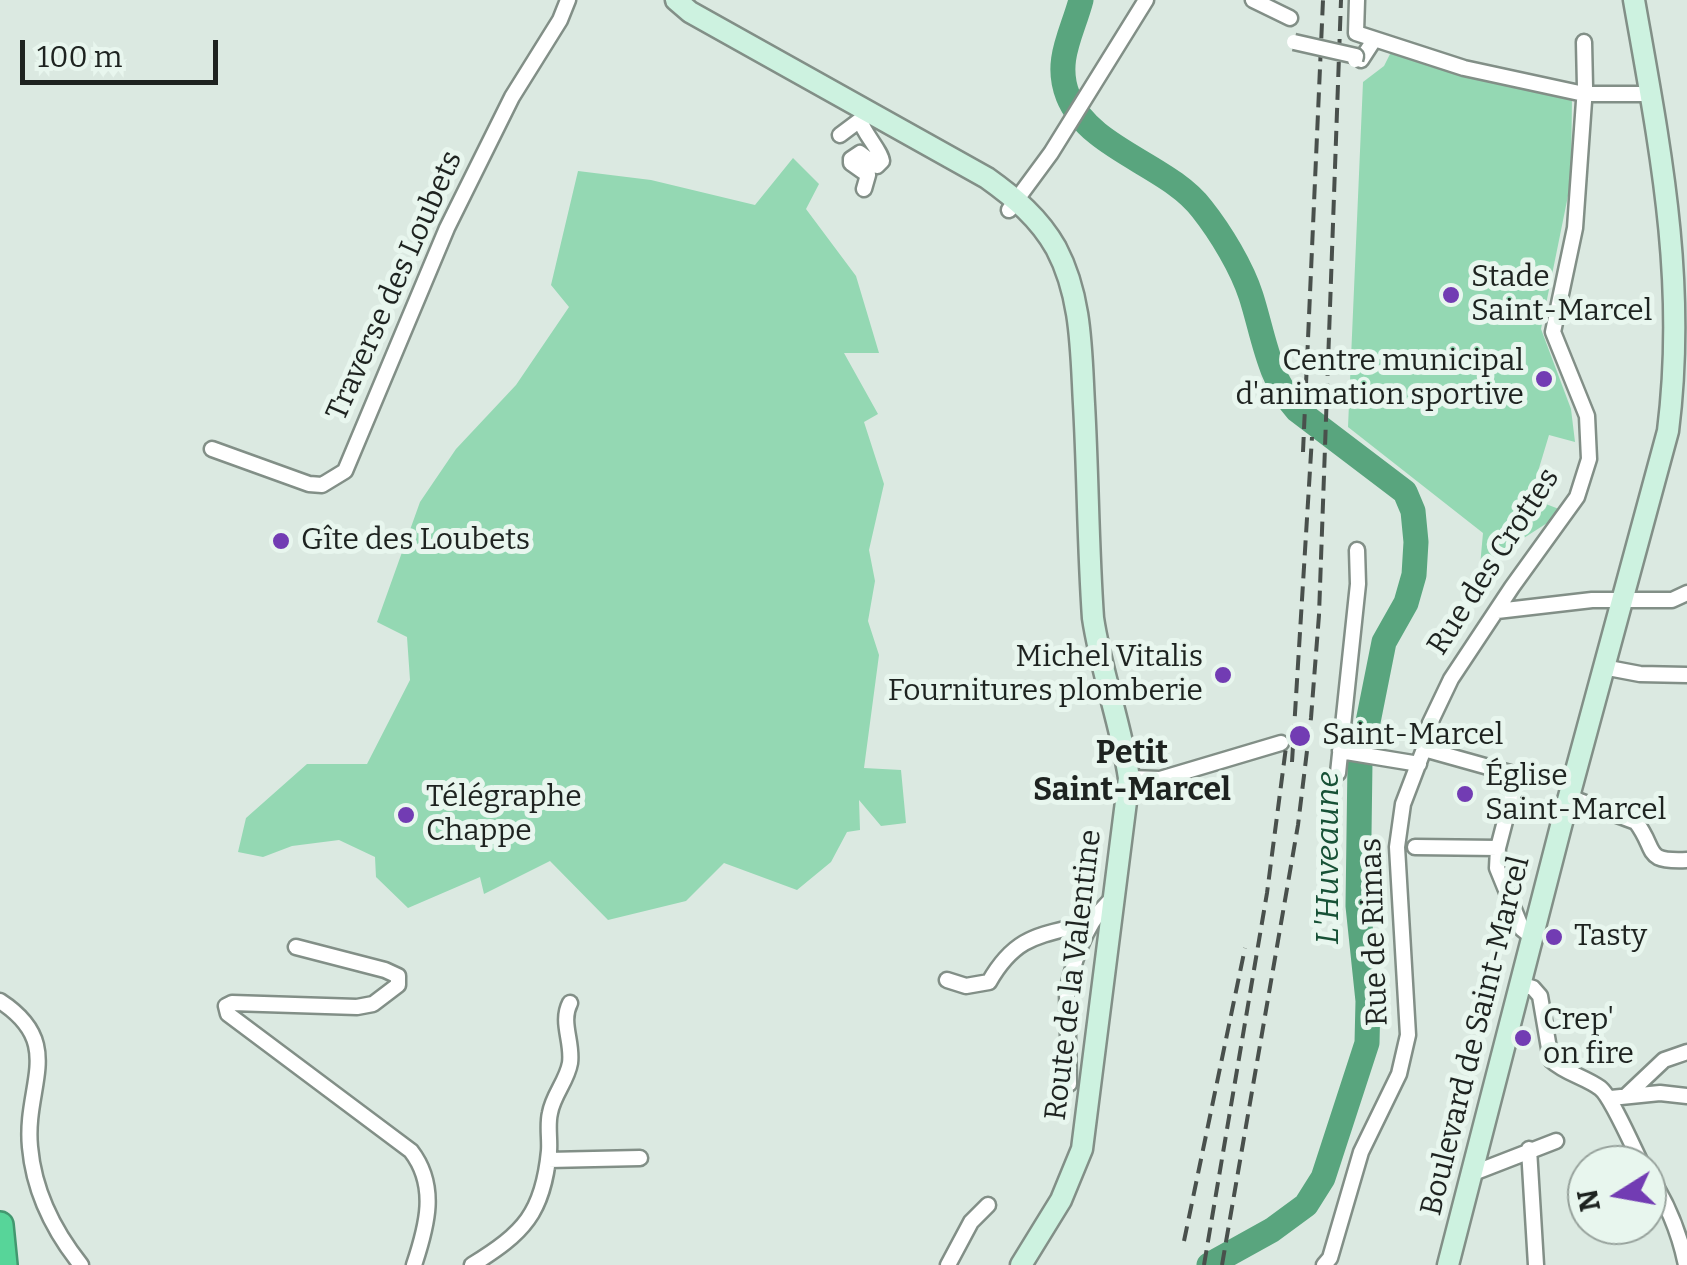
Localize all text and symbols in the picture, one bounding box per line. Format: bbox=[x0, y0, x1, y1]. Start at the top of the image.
scale bar bbox=[25, 20, 222, 82]
text: 100 m bbox=[37, 39, 122, 75]
street label: Traverse des Loubets bbox=[319, 146, 471, 426]
place label: Stade Saint-Marcel bbox=[1471, 260, 1652, 330]
marker: Stade Saint-Marcel bbox=[1440, 284, 1462, 306]
place label: Centre municipal d'animation sportive bbox=[1235, 344, 1524, 414]
marker: Centre municipal d'animation sportive bbox=[1533, 368, 1555, 390]
street label: Rue des Crottes bbox=[1420, 462, 1568, 662]
place label: Gîte des Loubets bbox=[301, 523, 530, 559]
marker: Gîte des Loubets bbox=[270, 530, 292, 552]
place label: Michel Vitalis Fournitures plomberie bbox=[888, 640, 1203, 710]
marker: Michel Vitalis Fournitures plomberie bbox=[1212, 664, 1234, 686]
place label: Saint-Marcel bbox=[1322, 718, 1503, 754]
marker: Saint-Marcel bbox=[1287, 723, 1313, 749]
district label: Petit Saint-Marcel bbox=[1033, 735, 1231, 810]
place label: Église Saint-Marcel bbox=[1485, 759, 1666, 830]
water label: L'Huveaune bbox=[1310, 771, 1348, 945]
place label: Télégraphe Chappe bbox=[426, 780, 582, 850]
marker: Église Saint-Marcel bbox=[1454, 783, 1476, 805]
marker: Télégraphe Chappe bbox=[395, 804, 417, 826]
street label: Route de la Valentine bbox=[1038, 828, 1110, 1122]
street label: Rue de Rimas bbox=[1354, 837, 1396, 1027]
street label: Boulevard de Saint-Marcel bbox=[1414, 853, 1538, 1219]
place label: Tasty bbox=[1574, 919, 1647, 955]
marker: Tasty bbox=[1543, 926, 1565, 948]
place label: Crep' on fire bbox=[1543, 1003, 1634, 1074]
marker: Crep' on fire bbox=[1512, 1027, 1534, 1049]
north arrow bbox=[1567, 1145, 1667, 1245]
text: N bbox=[1571, 1187, 1607, 1214]

